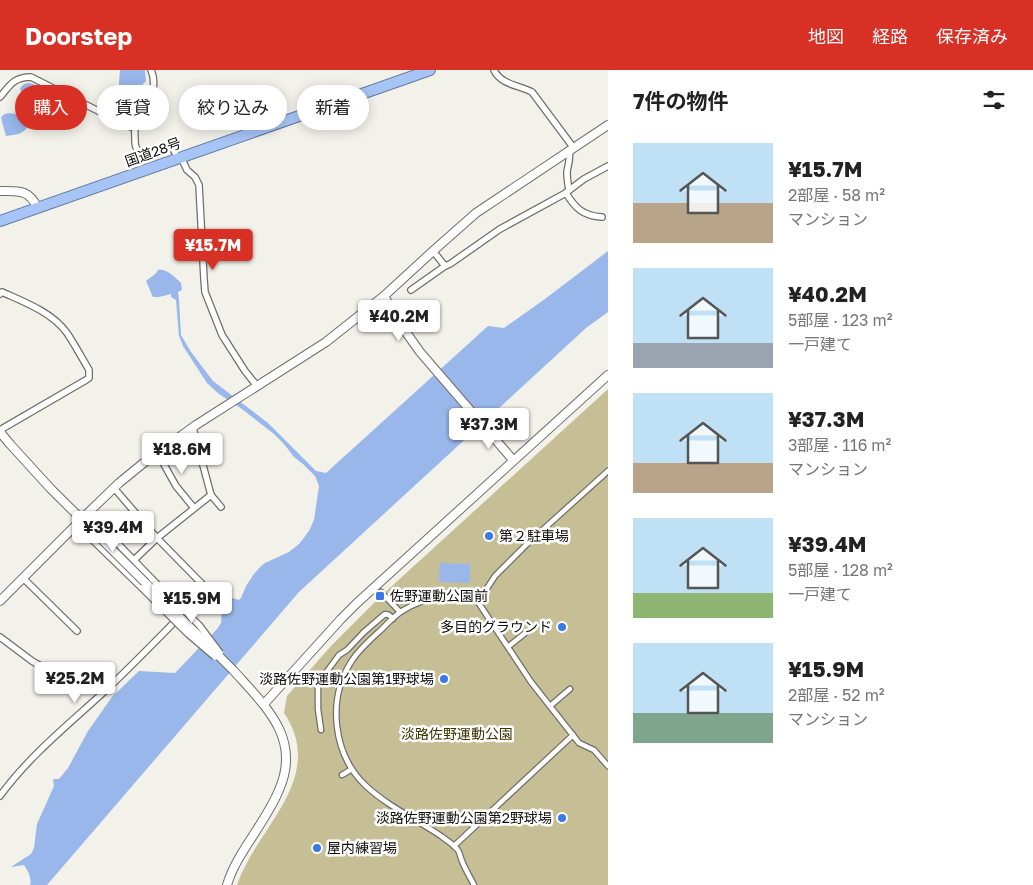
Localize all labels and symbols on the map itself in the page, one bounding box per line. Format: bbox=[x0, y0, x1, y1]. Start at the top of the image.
street label: 国道28号 bbox=[122, 134, 183, 170]
pin: ¥15.7M bbox=[172, 228, 254, 271]
pin: ¥40.2M bbox=[358, 300, 440, 342]
pin: ¥37.3M bbox=[448, 408, 530, 450]
pin: ¥18.6M bbox=[141, 432, 223, 475]
pin: ¥39.4M bbox=[72, 510, 154, 553]
place label: 第２駐車場 bbox=[499, 527, 569, 544]
marker: 第２駐車場 bbox=[483, 530, 495, 542]
pin: ¥15.9M bbox=[151, 582, 233, 624]
place label: 佐野運動公園前 bbox=[390, 587, 488, 604]
marker: 佐野運動公園前 bbox=[374, 590, 386, 602]
place label: 多目的グラウンド bbox=[440, 618, 552, 635]
marker: 多目的グラウンド bbox=[556, 621, 568, 633]
pin: ¥25.2M bbox=[34, 662, 116, 704]
place label: 淡路佐野運動公園第1野球場 bbox=[259, 670, 434, 687]
marker: 淡路佐野運動公園第1野球場 bbox=[438, 673, 450, 685]
park label: 淡路佐野運動公園 bbox=[401, 725, 513, 742]
place label: 淡路佐野運動公園第2野球場 bbox=[376, 809, 552, 826]
marker: 淡路佐野運動公園第2野球場 bbox=[556, 812, 568, 824]
place label: 屋内練習場 bbox=[327, 839, 397, 856]
marker: 屋内練習場 bbox=[311, 842, 323, 854]

